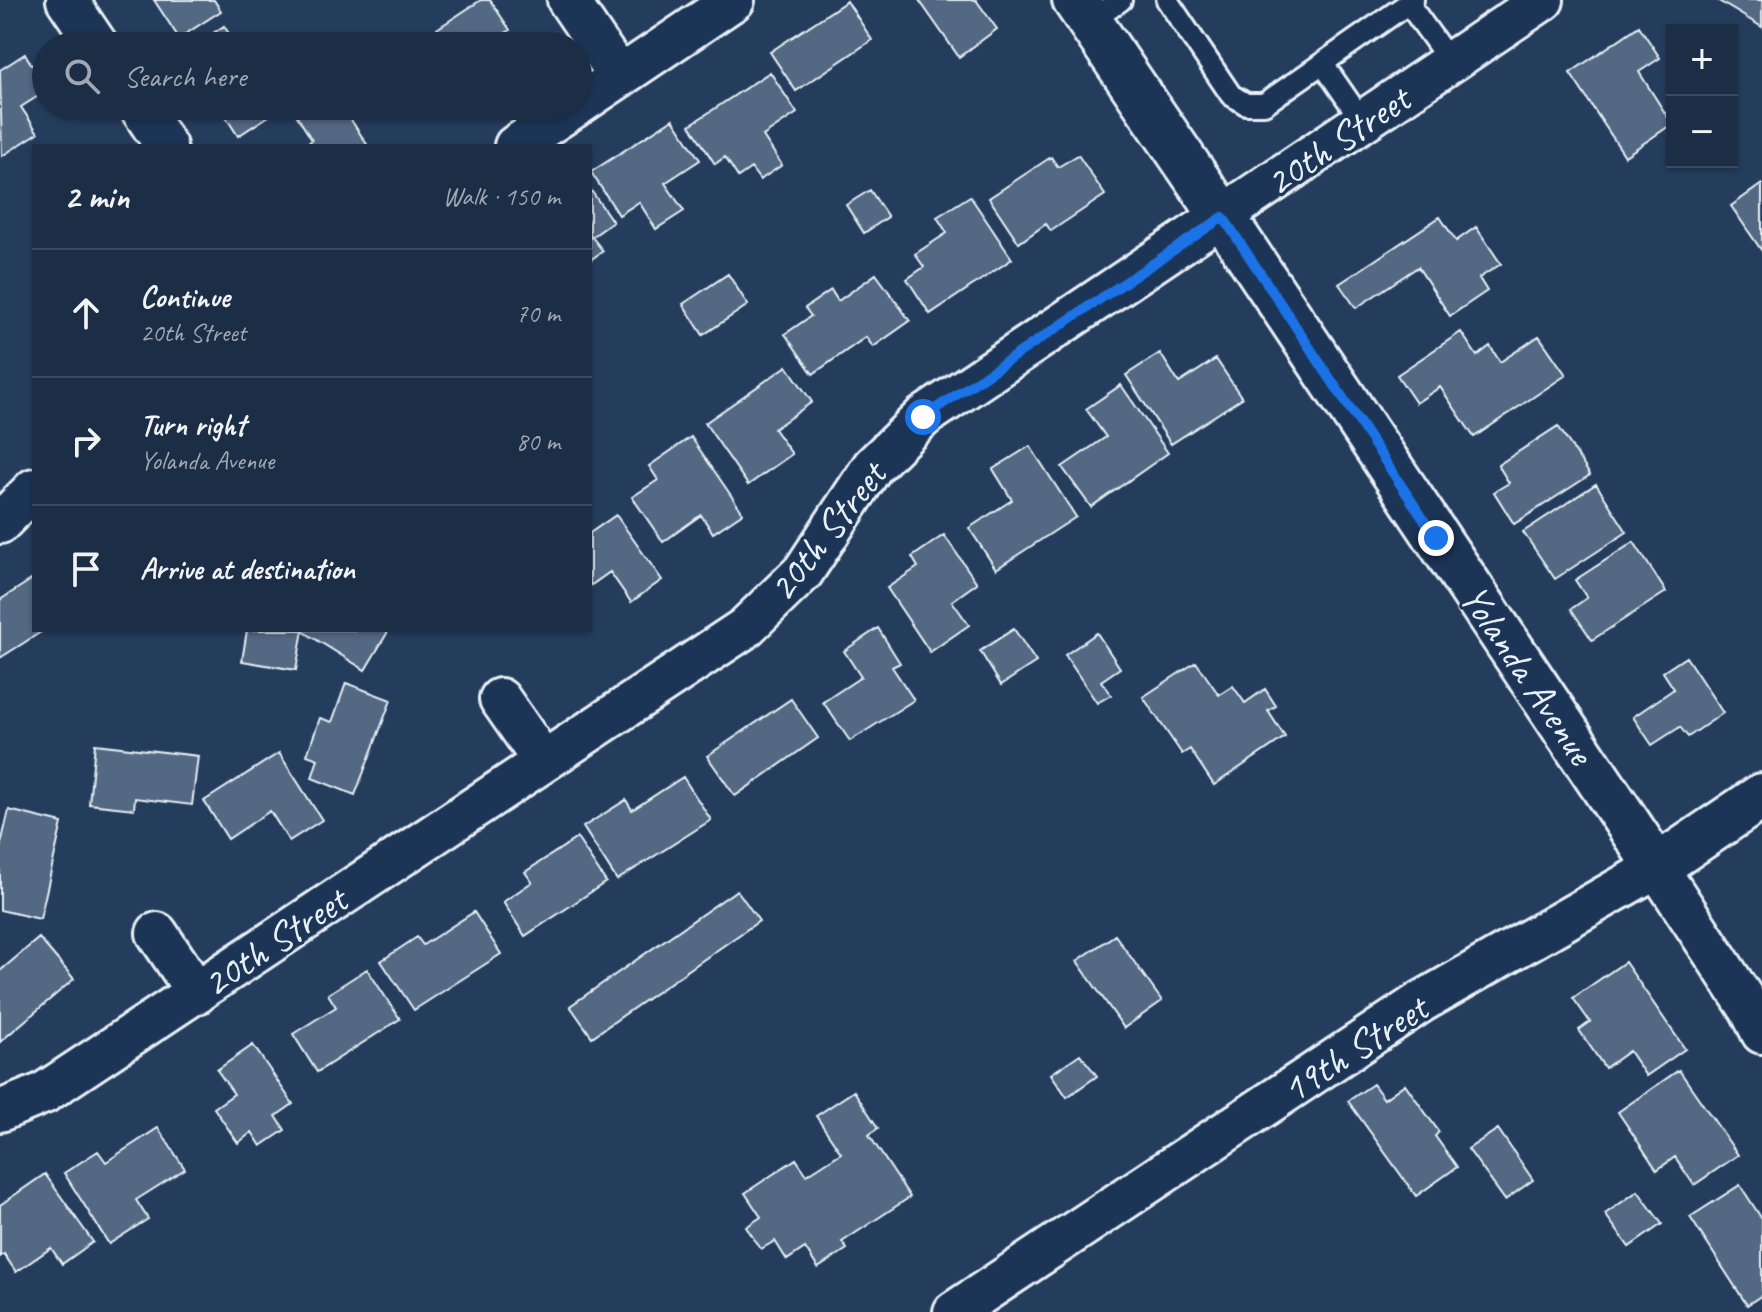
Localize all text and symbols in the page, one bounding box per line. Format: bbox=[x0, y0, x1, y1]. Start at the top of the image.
map controls bbox=[1666, 24, 1738, 168]
button: + bbox=[1666, 24, 1738, 96]
search box bbox=[32, 32, 592, 120]
icon: search bbox=[60, 54, 104, 98]
text: Search here bbox=[124, 57, 246, 95]
street label: 20th Street bbox=[1256, 72, 1422, 207]
button: − bbox=[1666, 96, 1738, 168]
text: 2 min bbox=[64, 175, 129, 218]
text: Walk · 150 m bbox=[443, 180, 560, 213]
text: Continue bbox=[140, 278, 230, 316]
icon: ahead bbox=[64, 291, 108, 335]
text: 70 m bbox=[516, 297, 560, 330]
text: 20th Street bbox=[140, 316, 246, 349]
route start bbox=[905, 399, 941, 435]
text: Turn right bbox=[140, 406, 245, 444]
icon: right bbox=[64, 419, 108, 463]
text: 80 m bbox=[516, 425, 560, 458]
text: Yolanda Avenue bbox=[140, 444, 274, 477]
street label: 20th Street bbox=[757, 449, 899, 611]
route end bbox=[1418, 520, 1454, 556]
icon: arrive bbox=[64, 547, 108, 591]
text: Arrive at destination bbox=[140, 550, 355, 588]
street label: Yolanda Avenue bbox=[1449, 575, 1607, 777]
street label: 20th Street bbox=[193, 873, 359, 1008]
street label: 19th Street bbox=[1272, 981, 1440, 1114]

